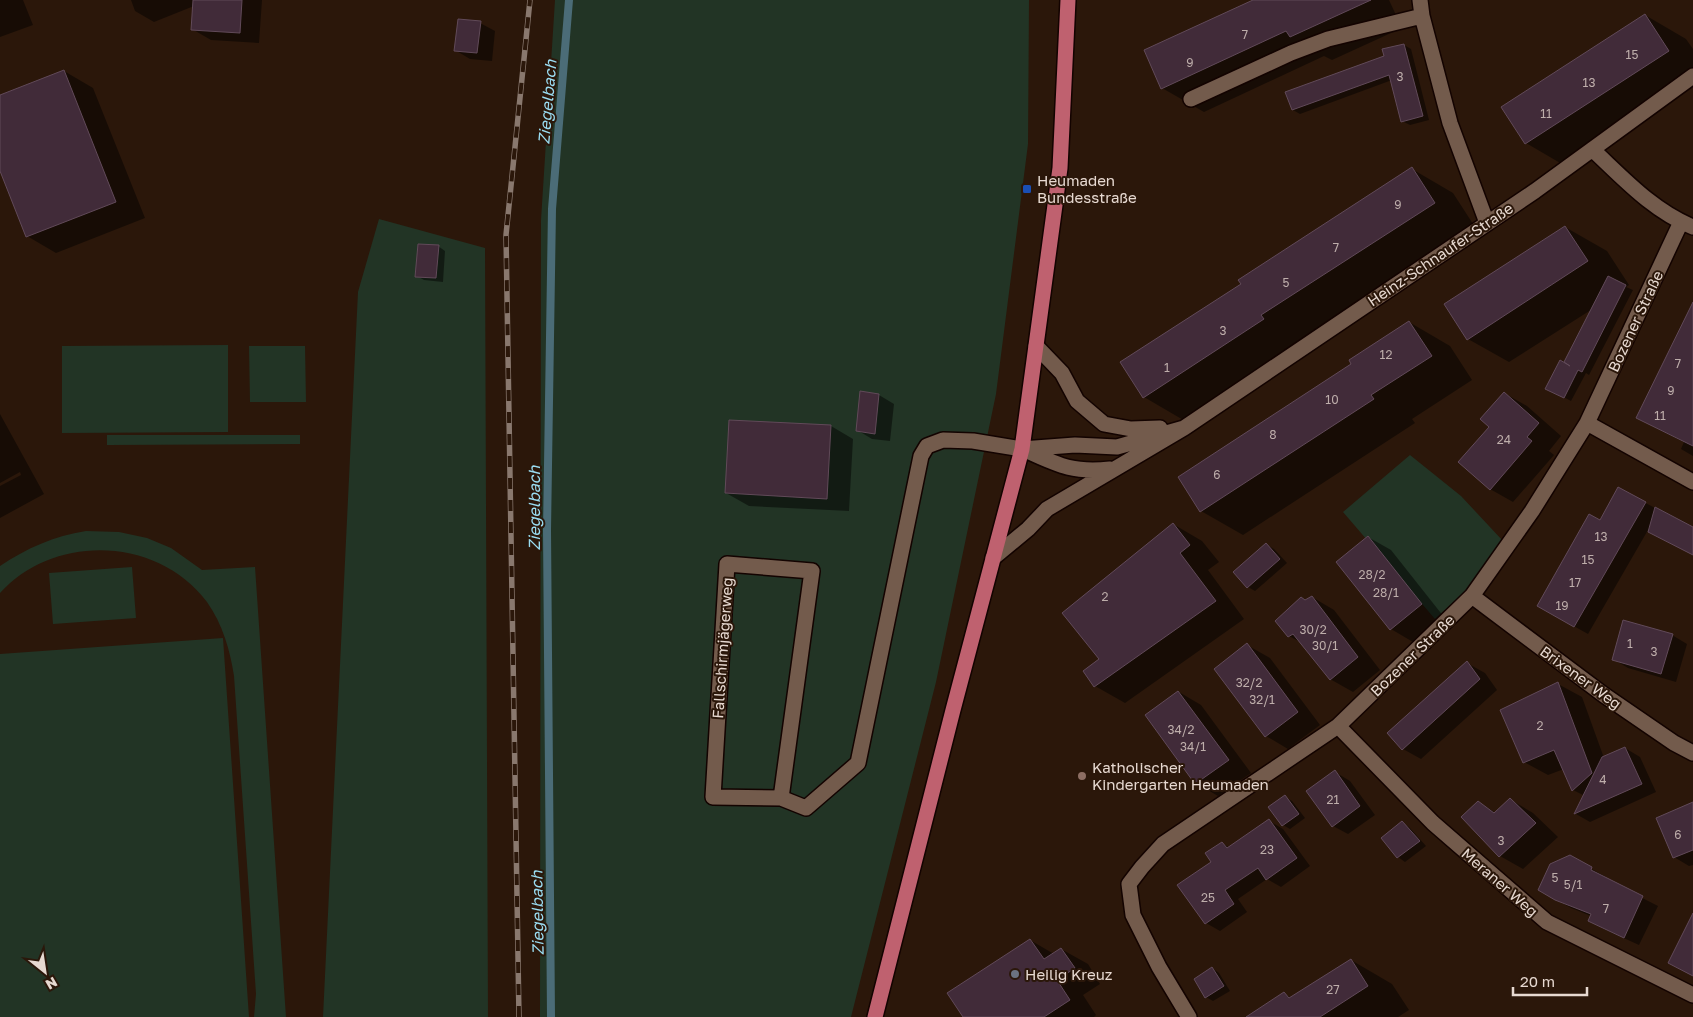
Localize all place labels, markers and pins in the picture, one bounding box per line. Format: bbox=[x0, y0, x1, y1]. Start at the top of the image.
place label: Heumaden Bundesstraße bbox=[1037, 171, 1137, 206]
marker: Heumaden Bundesstraße bbox=[1021, 183, 1033, 195]
place label: Katholischer Kindergarten Heumaden bbox=[1092, 758, 1269, 793]
marker: Katholischer Kindergarten Heumaden bbox=[1076, 770, 1088, 782]
place label: Heilig Kreuz bbox=[1025, 965, 1113, 983]
marker: Heilig Kreuz bbox=[1009, 968, 1021, 980]

